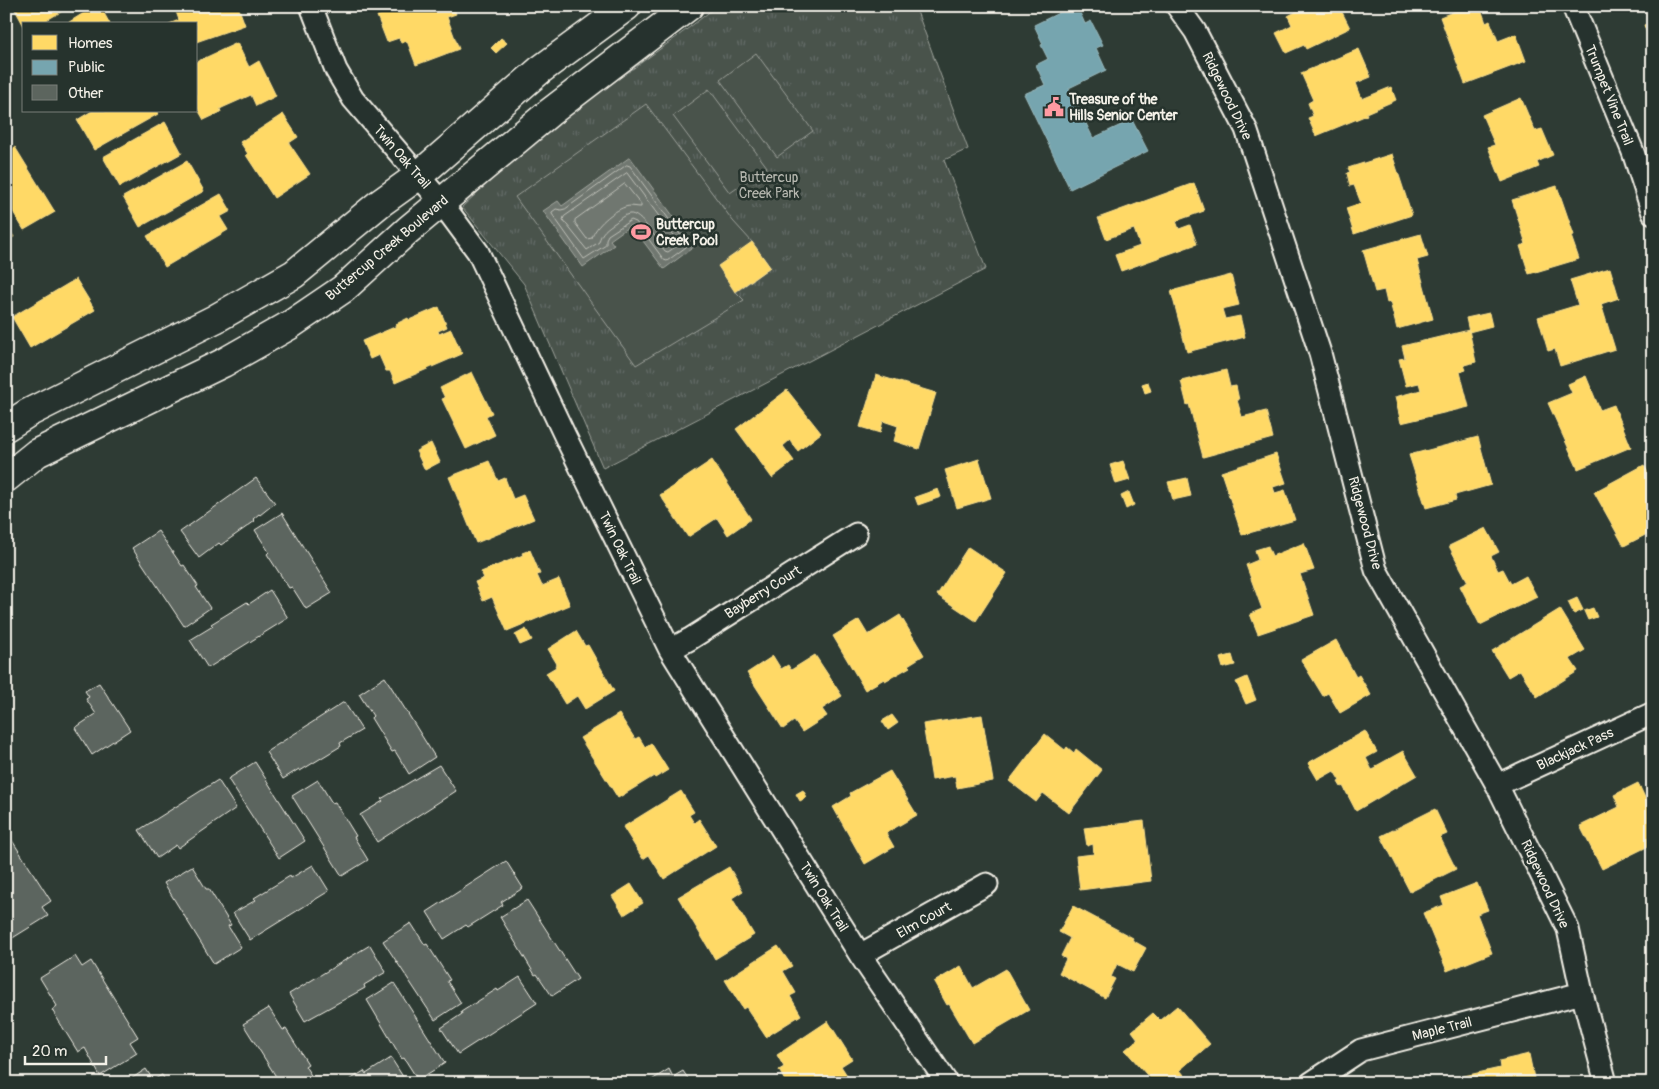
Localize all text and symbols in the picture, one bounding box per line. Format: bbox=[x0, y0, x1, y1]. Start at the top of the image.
legend bbox=[22, 22, 198, 112]
text: Homes bbox=[68, 34, 113, 53]
street label: Trumpet Vine Trail bbox=[1581, 42, 1637, 148]
street label: Ridgewood Drive bbox=[1198, 49, 1256, 143]
text: Public bbox=[68, 58, 105, 77]
text: Other bbox=[68, 84, 104, 103]
place label: Treasure of the Hills Senior Center bbox=[1068, 91, 1179, 124]
public building icon: Treasure of the Hills Senior Center bbox=[1043, 96, 1065, 118]
street label: Twin Oak Trail bbox=[370, 122, 434, 192]
park label: Buttercup Creek Park bbox=[739, 169, 799, 202]
street label: Buttercup Creek Boulevard bbox=[322, 192, 452, 304]
place label: Buttercup Creek Pool bbox=[656, 216, 718, 249]
sports icon: Buttercup Creek Pool bbox=[630, 221, 652, 243]
street label: Ridgewood Drive bbox=[1344, 475, 1386, 571]
street label: Twin Oak Trail bbox=[595, 509, 645, 587]
street label: Bayberry Court bbox=[722, 562, 805, 622]
street label: Blackjack Pass bbox=[1534, 724, 1617, 774]
street label: Ridgewood Drive bbox=[1517, 837, 1573, 931]
street label: Twin Oak Trail bbox=[796, 859, 852, 935]
street label: Elm Court bbox=[894, 898, 955, 942]
street label: Maple Trail bbox=[1410, 1013, 1474, 1045]
scale bar bbox=[25, 1034, 106, 1066]
text: 20 m bbox=[32, 1042, 67, 1061]

